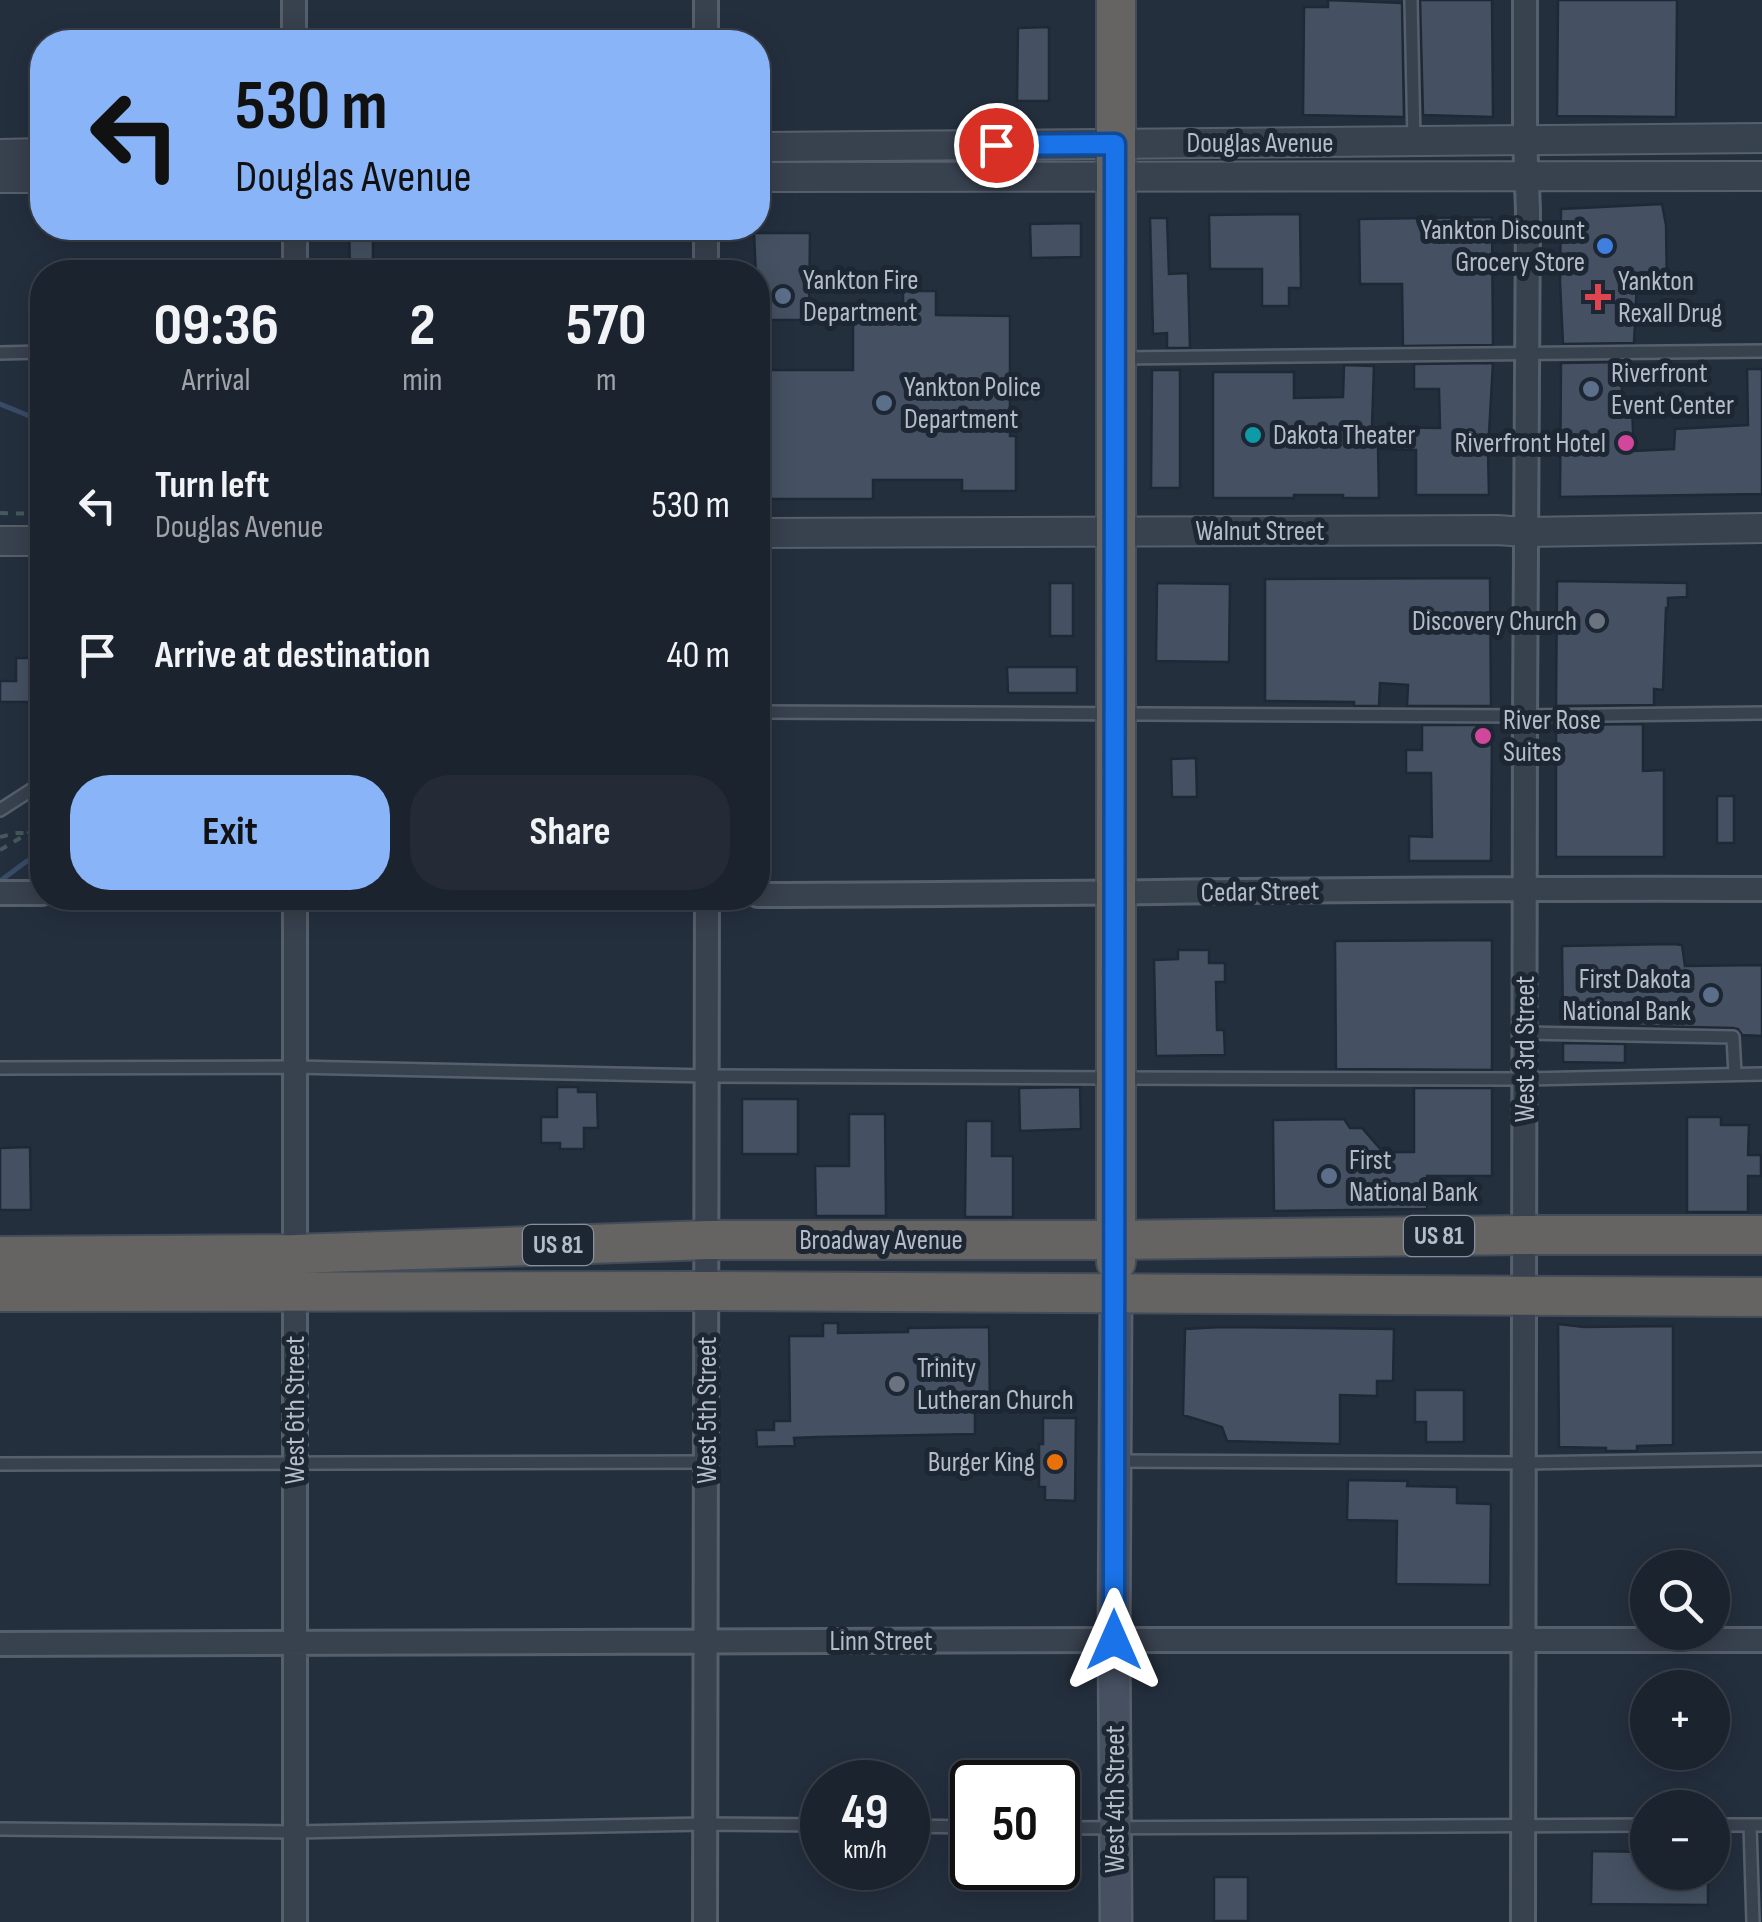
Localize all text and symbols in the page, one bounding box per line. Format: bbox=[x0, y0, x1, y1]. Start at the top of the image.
text: 530 m bbox=[235, 65, 388, 149]
icon: left bbox=[70, 70, 200, 200]
pin bbox=[954, 103, 1039, 188]
icon: arrive bbox=[969, 118, 1024, 173]
street label: Douglas Avenue bbox=[1186, 127, 1334, 160]
text: Douglas Avenue bbox=[235, 150, 472, 205]
place label: Yankton Discount Grocery Store bbox=[1420, 214, 1585, 279]
marker: Yankton Discount Grocery Store bbox=[1594, 235, 1616, 257]
place label: Yankton Fire Department bbox=[803, 264, 918, 329]
place label: Yankton Rexall Drug bbox=[1618, 265, 1722, 330]
marker: Yankton Fire Department bbox=[772, 285, 794, 307]
marker: Yankton Rexall Drug bbox=[1587, 286, 1609, 308]
text: 09:36 bbox=[153, 290, 279, 362]
text: 2 bbox=[409, 290, 436, 362]
text: 570 bbox=[566, 290, 647, 362]
place label: Riverfront Event Center bbox=[1611, 357, 1734, 422]
text: Arrival bbox=[182, 361, 251, 400]
text: min bbox=[402, 361, 443, 400]
text: m bbox=[596, 361, 617, 400]
place label: Yankton Police Department bbox=[904, 371, 1041, 436]
marker: Riverfront Event Center bbox=[1580, 378, 1602, 400]
marker: Yankton Police Department bbox=[873, 392, 895, 414]
place label: Dakota Theater bbox=[1273, 419, 1416, 452]
marker: Dakota Theater bbox=[1242, 424, 1264, 446]
place label: Riverfront Hotel bbox=[1454, 427, 1606, 460]
marker: Riverfront Hotel bbox=[1615, 432, 1637, 454]
text: Turn left bbox=[155, 463, 269, 508]
icon: left bbox=[70, 478, 125, 533]
text: 530 m bbox=[651, 483, 730, 528]
text: Douglas Avenue bbox=[155, 508, 323, 547]
street label: Walnut Street bbox=[1195, 515, 1325, 548]
place label: Discovery Church bbox=[1412, 605, 1577, 638]
marker: Discovery Church bbox=[1586, 610, 1608, 632]
icon: arrive bbox=[70, 628, 125, 683]
text: Arrive at destination bbox=[155, 633, 430, 678]
text: 40 m bbox=[667, 633, 730, 678]
place label: River Rose Suites bbox=[1503, 704, 1601, 769]
marker: River Rose Suites bbox=[1472, 725, 1494, 747]
button: Exit bbox=[70, 775, 390, 890]
button: Share bbox=[410, 775, 730, 890]
street label: Cedar Street bbox=[1200, 874, 1320, 910]
place label: First Dakota National Bank bbox=[1562, 963, 1691, 1028]
street label: West 3rd Street bbox=[1509, 976, 1542, 1122]
marker: First Dakota National Bank bbox=[1700, 984, 1722, 1006]
place label: First National Bank bbox=[1349, 1144, 1478, 1209]
marker: First National Bank bbox=[1318, 1165, 1340, 1187]
road number: US 81 bbox=[1404, 1216, 1474, 1256]
street label: Broadway Avenue bbox=[799, 1224, 963, 1257]
road number: US 81 bbox=[523, 1225, 593, 1265]
street label: West 6th Street bbox=[279, 1336, 312, 1484]
street label: West 5th Street bbox=[691, 1336, 724, 1484]
place label: Trinity Lutheran Church bbox=[917, 1352, 1074, 1417]
marker: Trinity Lutheran Church bbox=[886, 1373, 908, 1395]
place label: Burger King bbox=[928, 1446, 1035, 1479]
marker: Burger King bbox=[1044, 1451, 1066, 1473]
map controls bbox=[1630, 1550, 1730, 1890]
button: search bbox=[1630, 1550, 1730, 1650]
position arrow bbox=[1062, 1588, 1166, 1692]
street label: Linn Street bbox=[829, 1625, 933, 1658]
button: + bbox=[1630, 1670, 1730, 1770]
street label: West 4th Street bbox=[1099, 1725, 1132, 1873]
speed limit sign: 50 bbox=[950, 1760, 1080, 1890]
text: 49 bbox=[841, 1783, 889, 1843]
button: − bbox=[1630, 1790, 1730, 1890]
text: km/h bbox=[843, 1835, 887, 1866]

